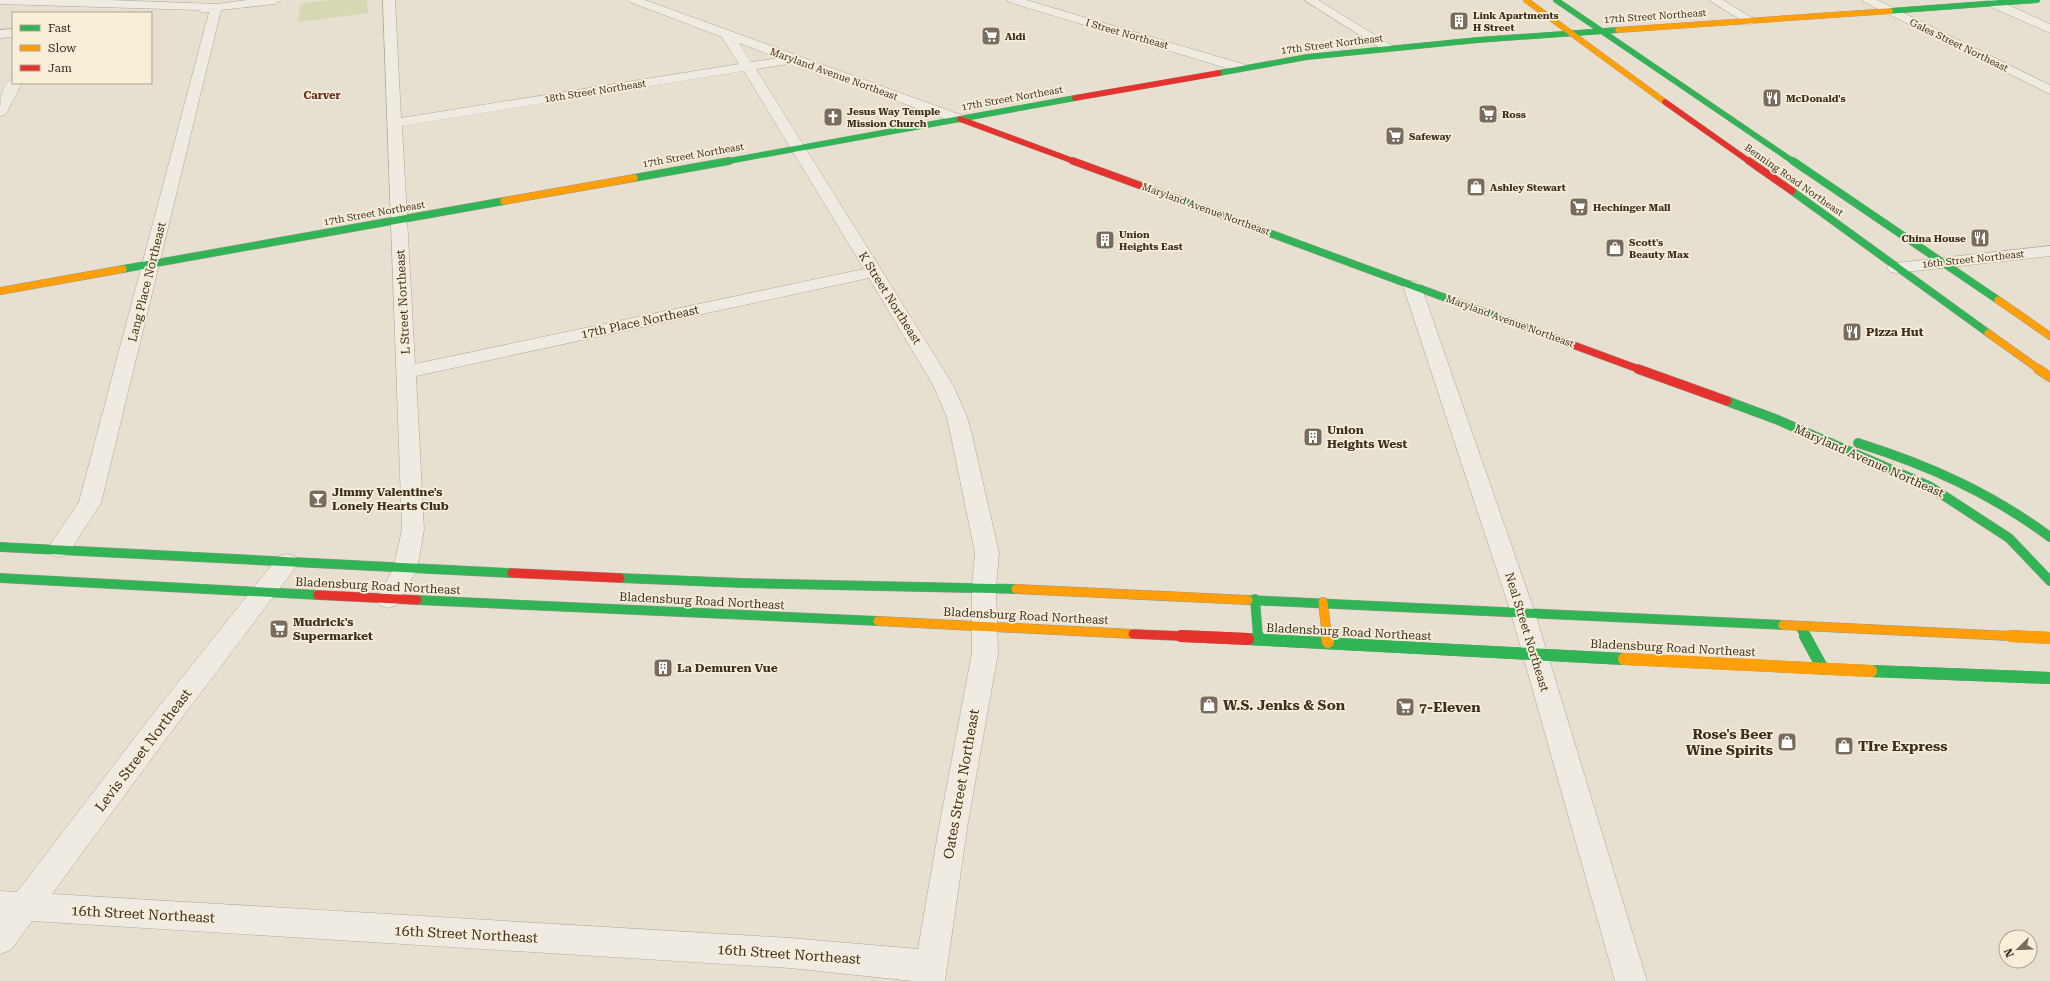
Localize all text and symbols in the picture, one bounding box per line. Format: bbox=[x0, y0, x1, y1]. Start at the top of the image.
street label: 17th Street Northeast bbox=[1603, 7, 1707, 25]
building icon: Link Apartments H Street bbox=[1448, 10, 1470, 32]
place label: Link Apartments H Street bbox=[1473, 10, 1559, 33]
legend bbox=[12, 12, 152, 84]
street label: Gales Street Northeast bbox=[1908, 16, 2010, 74]
street label: I Street Northeast bbox=[1084, 17, 1170, 51]
text: Fast bbox=[48, 21, 72, 35]
supermarket icon: Aldi bbox=[980, 25, 1002, 47]
place label: Aldi bbox=[1005, 31, 1026, 42]
street label: 17th Street Northeast bbox=[1280, 32, 1384, 56]
text: Slow bbox=[48, 41, 76, 55]
street label: Maryland Avenue Northeast bbox=[769, 46, 900, 102]
text: Jam bbox=[48, 61, 72, 75]
street label: 18th Street Northeast bbox=[543, 77, 647, 104]
street label: 17th Street Northeast bbox=[960, 84, 1064, 112]
restaurant icon: McDonald's bbox=[1761, 87, 1783, 109]
district label: Carver bbox=[303, 89, 341, 102]
place label: McDonald's bbox=[1786, 93, 1846, 104]
supermarket icon: Ross bbox=[1477, 103, 1499, 125]
church icon: Jesus Way Temple Mission Church bbox=[822, 106, 844, 128]
place label: Jesus Way Temple Mission Church bbox=[847, 106, 940, 129]
place label: Ross bbox=[1502, 109, 1526, 120]
supermarket icon: Safeway bbox=[1384, 125, 1406, 147]
place label: Safeway bbox=[1409, 131, 1451, 142]
street label: 17th Street Northeast bbox=[641, 141, 745, 169]
street label: Benning Road Northeast bbox=[1743, 142, 1846, 218]
shop icon: Ashley Stewart bbox=[1465, 176, 1487, 198]
street label: Maryland Avenue Northeast bbox=[1141, 181, 1272, 237]
place label: Ashley Stewart bbox=[1490, 182, 1566, 193]
supermarket icon: Hechinger Mall bbox=[1568, 196, 1590, 218]
street label: 17th Street Northeast bbox=[322, 199, 426, 227]
place label: Hechinger Mall bbox=[1593, 202, 1671, 213]
street label: Lang Place Northeast bbox=[125, 220, 169, 343]
restaurant icon: China House bbox=[1969, 227, 1991, 249]
building icon: Union Heights East bbox=[1094, 229, 1116, 251]
place label: Union Heights East bbox=[1119, 229, 1183, 252]
place label: China House bbox=[1902, 233, 1966, 244]
shop icon: Scott's Beauty Max bbox=[1604, 237, 1626, 259]
place label: Scott's Beauty Max bbox=[1629, 237, 1689, 260]
street label: 16th Street Northeast bbox=[1921, 248, 2025, 270]
street label: L Street Northeast bbox=[393, 249, 413, 355]
street label: K Street Northeast bbox=[856, 249, 924, 347]
street label: Maryland Avenue Northeast bbox=[1445, 293, 1576, 349]
street label: 17th Place Northeast bbox=[580, 303, 701, 341]
restaurant icon: Pizza Hut bbox=[1841, 321, 1863, 343]
place label: Pizza Hut bbox=[1866, 325, 1924, 339]
street label: Maryland Avenue Northeast bbox=[1792, 422, 1946, 501]
place label: Union Heights West bbox=[1327, 423, 1407, 451]
building icon: Union Heights West bbox=[1302, 426, 1324, 448]
place label: Jimmy Valentine's Lonely Hearts Club bbox=[332, 485, 449, 513]
bar icon: Jimmy Valentine's Lonely Hearts Club bbox=[307, 488, 329, 510]
street label: Neal Street Northeast bbox=[1502, 571, 1552, 694]
street label: Bladensburg Road Northeast bbox=[295, 575, 462, 597]
street label: Bladensburg Road Northeast bbox=[619, 590, 786, 612]
street label: Bladensburg Road Northeast bbox=[943, 605, 1110, 627]
place label: Mudrick's Supermarket bbox=[293, 615, 373, 643]
supermarket icon: Mudrick's Supermarket bbox=[268, 618, 290, 640]
street label: Bladensburg Road Northeast bbox=[1266, 621, 1433, 643]
street label: Bladensburg Road Northeast bbox=[1590, 637, 1757, 659]
building icon: La Demuren Vue bbox=[652, 657, 674, 679]
place label: La Demuren Vue bbox=[677, 661, 778, 675]
street label: Levis Street Northeast bbox=[92, 685, 194, 815]
shop icon: W.S. Jenks & Son bbox=[1198, 694, 1220, 716]
supermarket icon: 7-Eleven bbox=[1394, 696, 1416, 718]
place label: W.S. Jenks & Son bbox=[1223, 697, 1346, 713]
place label: 7-Eleven bbox=[1419, 699, 1481, 715]
street label: Oates Street Northeast bbox=[940, 708, 982, 860]
place label: Rose's Beer Wine Spirits bbox=[1686, 726, 1774, 758]
shop icon: Rose's Beer Wine Spirits bbox=[1776, 731, 1798, 753]
shop icon: TIre Express bbox=[1833, 735, 1855, 757]
place label: TIre Express bbox=[1858, 738, 1947, 754]
street label: 16th Street Northeast bbox=[71, 902, 215, 926]
street label: 16th Street Northeast bbox=[394, 922, 538, 946]
north arrow bbox=[1998, 929, 2038, 969]
street label: 16th Street Northeast bbox=[717, 941, 861, 967]
text: N bbox=[2001, 946, 2017, 959]

